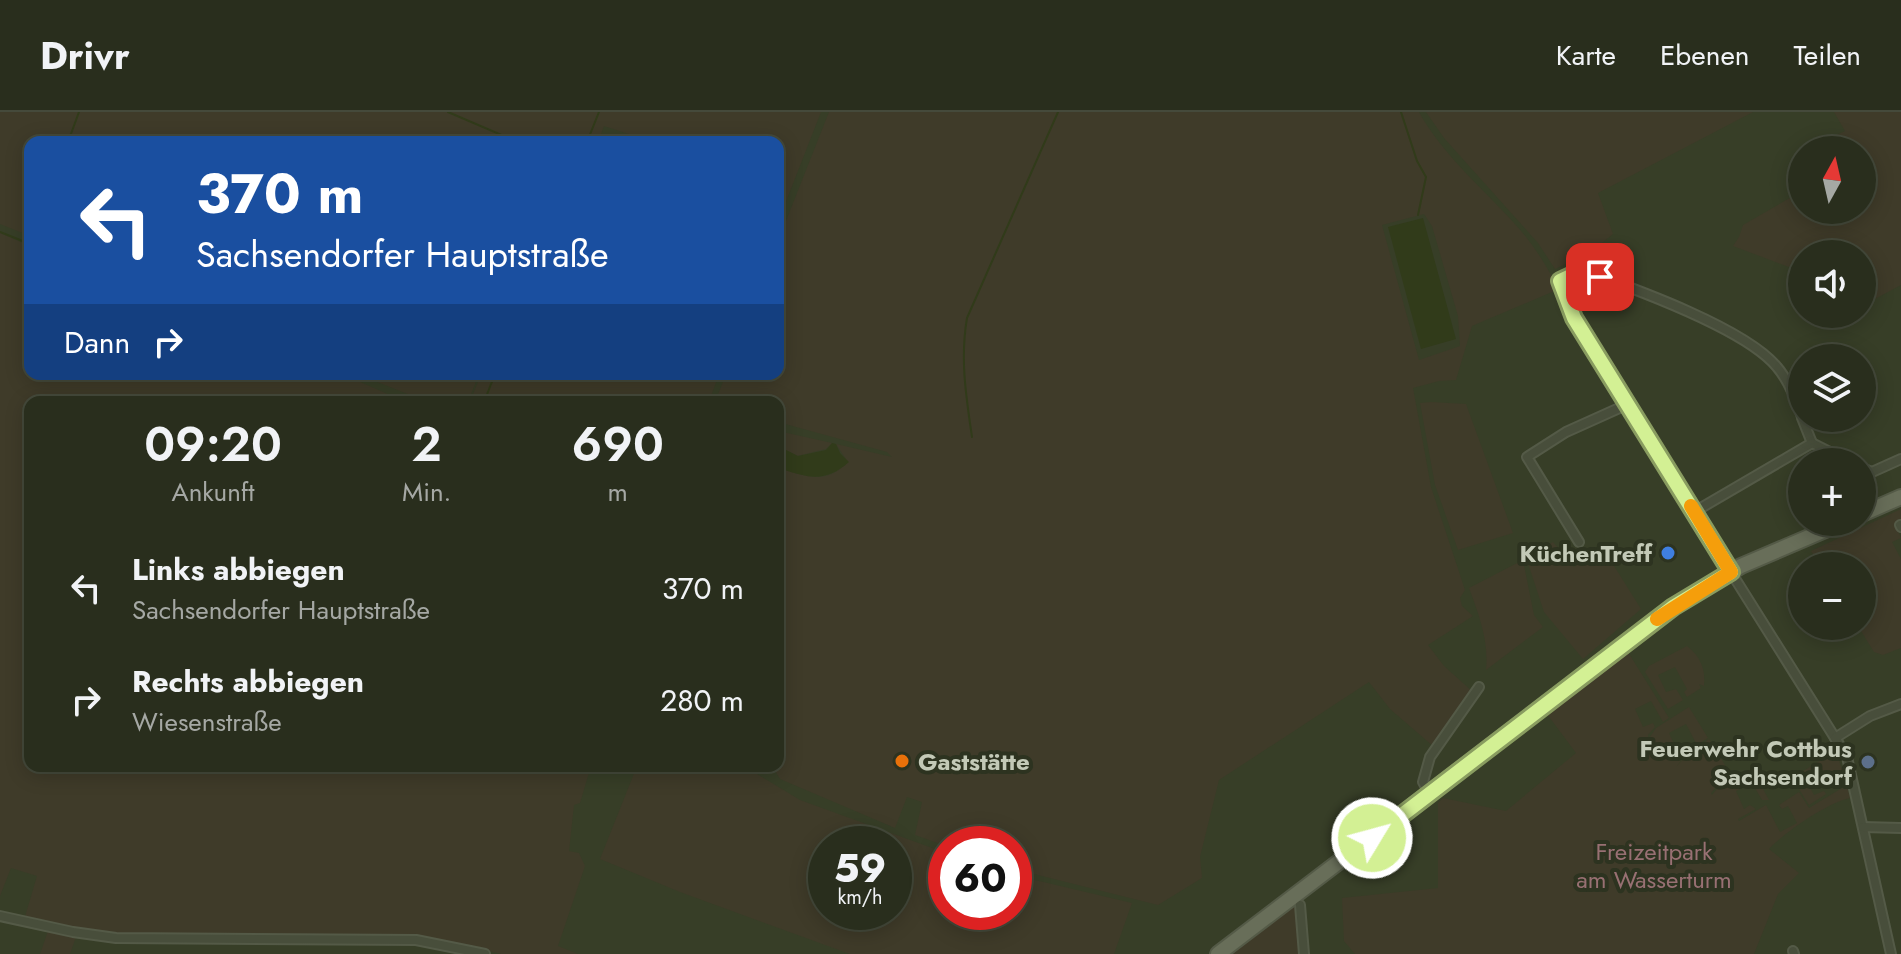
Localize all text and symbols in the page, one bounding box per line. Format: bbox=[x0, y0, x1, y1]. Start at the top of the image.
text: Drivr bbox=[40, 28, 130, 83]
text: Karte bbox=[1556, 35, 1616, 76]
text: Ebenen bbox=[1660, 35, 1750, 76]
text: Teilen bbox=[1794, 35, 1861, 76]
north arrow bbox=[1788, 136, 1876, 224]
map controls bbox=[1788, 136, 1876, 640]
text: 370 m bbox=[196, 153, 364, 234]
icon: left bbox=[64, 168, 168, 272]
text: Sachsendorfer Hauptstraße bbox=[196, 228, 608, 280]
button: sound bbox=[1788, 240, 1876, 328]
pin bbox=[1566, 243, 1634, 311]
icon: arrive bbox=[1578, 255, 1622, 299]
icon: right bbox=[146, 320, 190, 364]
text: Dann bbox=[64, 321, 130, 364]
button: layers bbox=[1788, 344, 1876, 432]
text: 09:20 bbox=[144, 410, 282, 479]
text: 2 bbox=[412, 410, 442, 479]
text: 690 bbox=[572, 410, 664, 479]
button: + bbox=[1788, 448, 1876, 536]
text: Ankunft bbox=[172, 473, 255, 511]
text: Min. bbox=[402, 473, 451, 511]
text: m bbox=[608, 473, 628, 511]
place label: KüchenTreff bbox=[1519, 536, 1654, 571]
marker: KüchenTreff bbox=[1659, 544, 1677, 562]
text: Links abbiegen bbox=[132, 548, 345, 591]
button: − bbox=[1788, 552, 1876, 640]
icon: left bbox=[64, 566, 108, 610]
text: 370 m bbox=[662, 567, 744, 610]
text: Sachsendorfer Hauptstraße bbox=[132, 591, 430, 629]
text: Rechts abbiegen bbox=[132, 660, 364, 703]
icon: right bbox=[64, 678, 108, 722]
text: 280 m bbox=[660, 679, 744, 722]
text: Wiesenstraße bbox=[132, 703, 282, 741]
place label: Feuerwehr Cottbus Sachsendorf bbox=[1639, 731, 1854, 794]
place label: Gaststätte bbox=[918, 744, 1030, 779]
marker: Gaststätte bbox=[893, 752, 911, 770]
marker: Feuerwehr Cottbus Sachsendorf bbox=[1859, 753, 1877, 771]
position arrow bbox=[1330, 796, 1414, 880]
speed limit sign: 60 bbox=[928, 826, 1032, 930]
park label: Freizeitpark am Wasserturm bbox=[1576, 834, 1732, 897]
text: 59 bbox=[834, 839, 886, 897]
text: km/h bbox=[837, 883, 883, 912]

